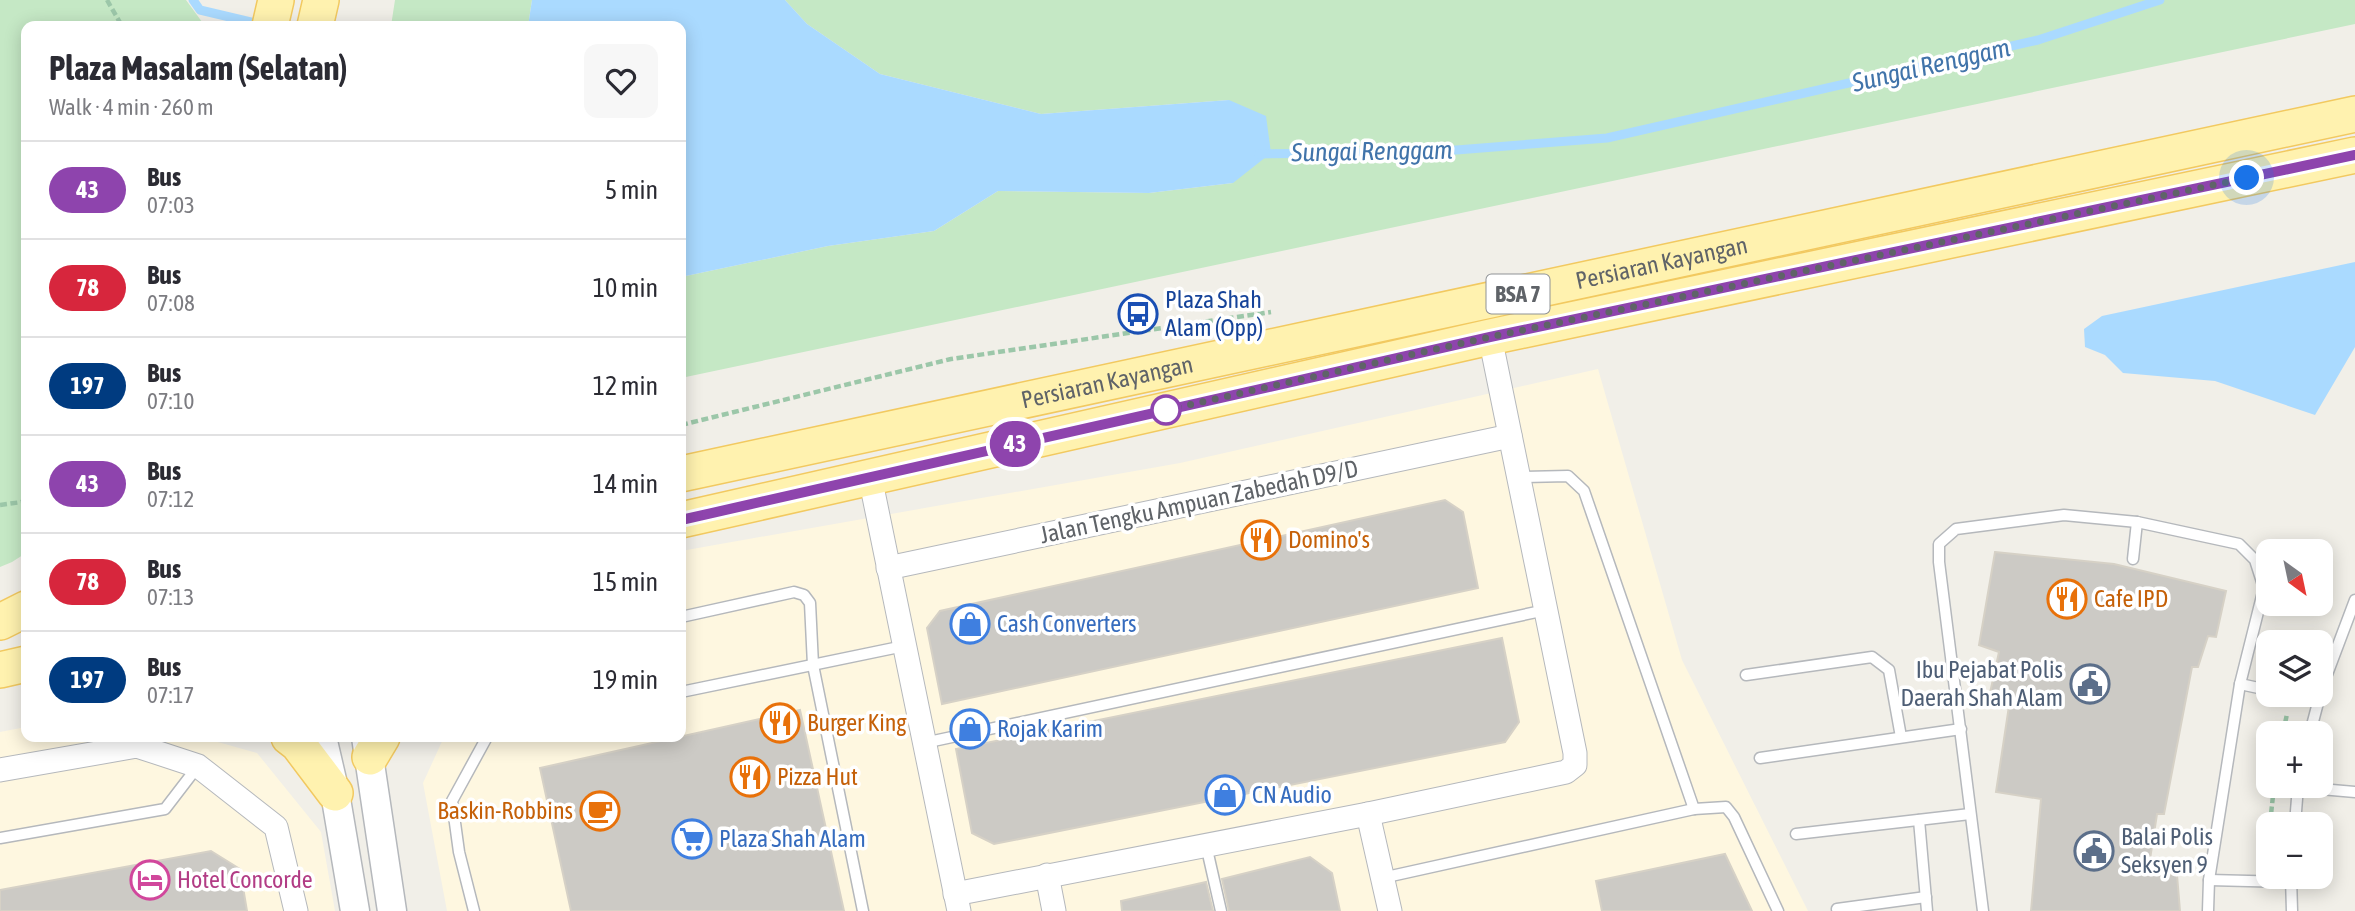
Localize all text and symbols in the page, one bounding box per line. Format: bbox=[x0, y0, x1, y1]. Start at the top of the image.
water label: Sungai Renggam bbox=[1848, 32, 2013, 98]
button: heart bbox=[584, 44, 658, 118]
text: Plaza Masalam (Selatan) bbox=[49, 49, 347, 87]
text: Walk · 4 min · 260 m bbox=[49, 94, 213, 120]
water label: Sungai Renggam bbox=[1290, 135, 1453, 167]
your location bbox=[2229, 160, 2264, 195]
text: Bus bbox=[147, 162, 181, 192]
text: 5 min bbox=[605, 175, 658, 205]
text: 43 bbox=[76, 176, 99, 203]
text: 07:03 bbox=[147, 192, 195, 218]
street label: Persiaran Kayangan bbox=[1573, 231, 1750, 294]
text: Bus bbox=[147, 260, 181, 290]
text: 10 min bbox=[593, 273, 658, 303]
text: 78 bbox=[76, 274, 99, 301]
road number: BSA 7 bbox=[1486, 274, 1550, 314]
place label: Plaza Shah Alam (Opp) bbox=[1165, 286, 1263, 341]
text: 07:08 bbox=[147, 290, 195, 316]
bus stop icon: Plaza Shah Alam (Opp) bbox=[1117, 293, 1159, 335]
street label: Persiaran Kayangan bbox=[1019, 350, 1196, 413]
text: Bus bbox=[147, 358, 181, 388]
text: 12 min bbox=[593, 371, 658, 401]
text: 197 bbox=[71, 372, 104, 399]
text: 07:10 bbox=[147, 388, 194, 414]
unlabelled marker bbox=[1151, 395, 1181, 425]
line badge: 43 bbox=[984, 421, 1046, 467]
text: 43 bbox=[1004, 430, 1026, 457]
street label: Jalan Tengku Ampuan Zabedah D9/D bbox=[1037, 455, 1360, 548]
text: Bus bbox=[147, 456, 181, 486]
text: 14 min bbox=[593, 469, 658, 499]
text: 43 bbox=[76, 470, 99, 497]
text: 07:12 bbox=[147, 486, 194, 512]
restaurant icon: Domino's bbox=[1240, 519, 1282, 561]
place label: Domino's bbox=[1288, 526, 1370, 553]
north arrow bbox=[2256, 539, 2333, 616]
map controls bbox=[2256, 539, 2333, 889]
text: Bus bbox=[147, 554, 181, 584]
text: 15 min bbox=[593, 567, 658, 597]
text: 78 bbox=[76, 568, 99, 595]
restaurant icon: Cafe IPD bbox=[2046, 578, 2088, 620]
text: 07:13 bbox=[147, 584, 194, 610]
place label: Cafe IPD bbox=[2094, 585, 2168, 612]
shop icon: Cash Converters bbox=[949, 603, 991, 645]
place label: Cash Converters bbox=[997, 610, 1137, 637]
button: layers bbox=[2256, 630, 2333, 707]
text: Bus bbox=[147, 652, 181, 682]
place label: Ibu Pejabat Polis Daerah Shah Alam bbox=[1900, 656, 2063, 711]
public building icon: Ibu Pejabat Polis Daerah Shah Alam bbox=[2069, 663, 2111, 705]
text: 19 min bbox=[593, 665, 658, 695]
text: 197 bbox=[71, 666, 104, 693]
text: 07:17 bbox=[147, 682, 194, 708]
restaurant icon: Burger King bbox=[759, 702, 801, 744]
shop icon: Rojak Karim bbox=[949, 708, 991, 750]
place label: Burger King bbox=[807, 709, 907, 736]
place label: Rojak Karim bbox=[997, 715, 1103, 742]
button: + bbox=[2256, 721, 2333, 798]
restaurant icon: Pizza Hut bbox=[729, 756, 771, 798]
place label: Pizza Hut bbox=[777, 763, 858, 790]
shop icon: CN Audio bbox=[1204, 774, 1246, 816]
place label: CN Audio bbox=[1252, 781, 1332, 808]
cafe icon: Baskin-Robbins bbox=[579, 790, 621, 832]
place label: Baskin-Robbins bbox=[437, 797, 573, 824]
button: − bbox=[2256, 812, 2333, 889]
supermarket icon: Plaza Shah Alam bbox=[671, 818, 713, 860]
place label: Balai Polis Seksyen 9 bbox=[2121, 823, 2213, 878]
place label: Plaza Shah Alam bbox=[719, 825, 866, 852]
public building icon: Balai Polis Seksyen 9 bbox=[2073, 830, 2115, 872]
hotel icon: Hotel Concorde bbox=[129, 859, 171, 901]
place label: Hotel Concorde bbox=[177, 866, 313, 893]

